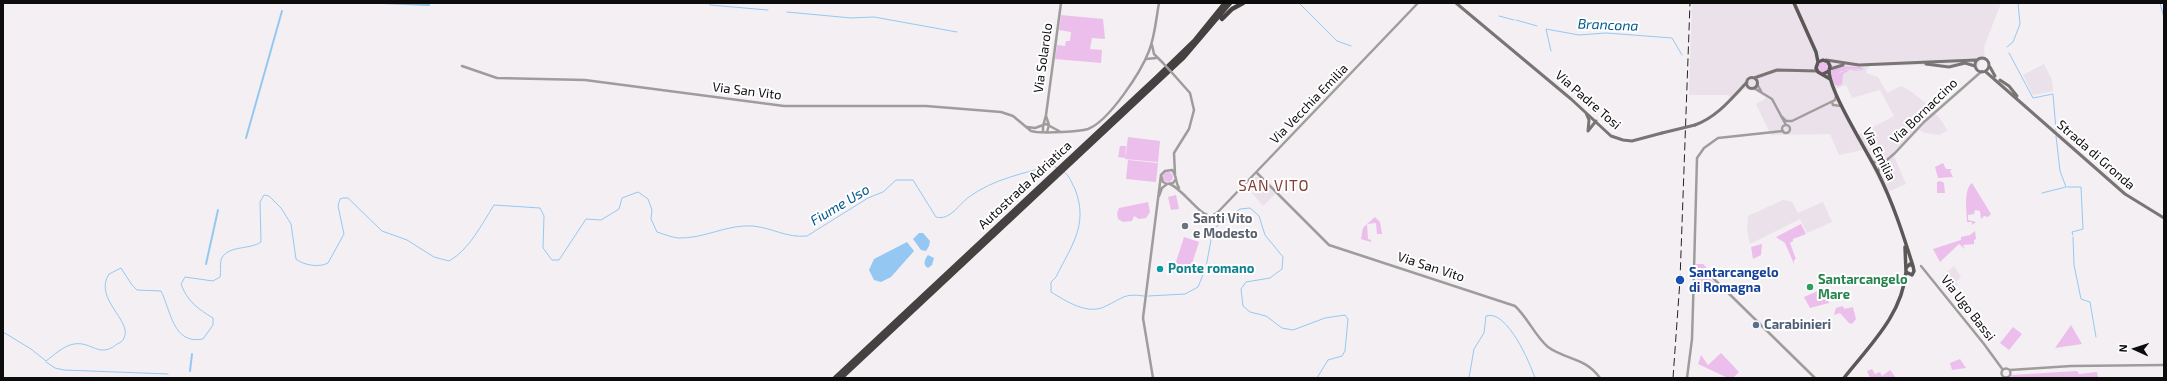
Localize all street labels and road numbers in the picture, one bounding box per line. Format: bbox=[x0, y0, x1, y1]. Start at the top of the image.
street label: Via Solarolo bbox=[1030, 22, 1056, 94]
street label: Via Vecchia Emilia bbox=[1267, 61, 1351, 147]
street label: Via Padre Tosi bbox=[1552, 67, 1624, 133]
street label: Via Bornaccino bbox=[1887, 75, 1961, 147]
street label: Via San Vito bbox=[712, 79, 782, 103]
street label: Strada di Gronda bbox=[2054, 117, 2138, 193]
street label: Via Emilia bbox=[1859, 125, 1899, 183]
street label: Autostrada Adriatica bbox=[975, 138, 1075, 232]
street label: Via San Vito bbox=[1396, 249, 1466, 285]
street label: Via Ugo Bassi bbox=[1938, 272, 1998, 344]

